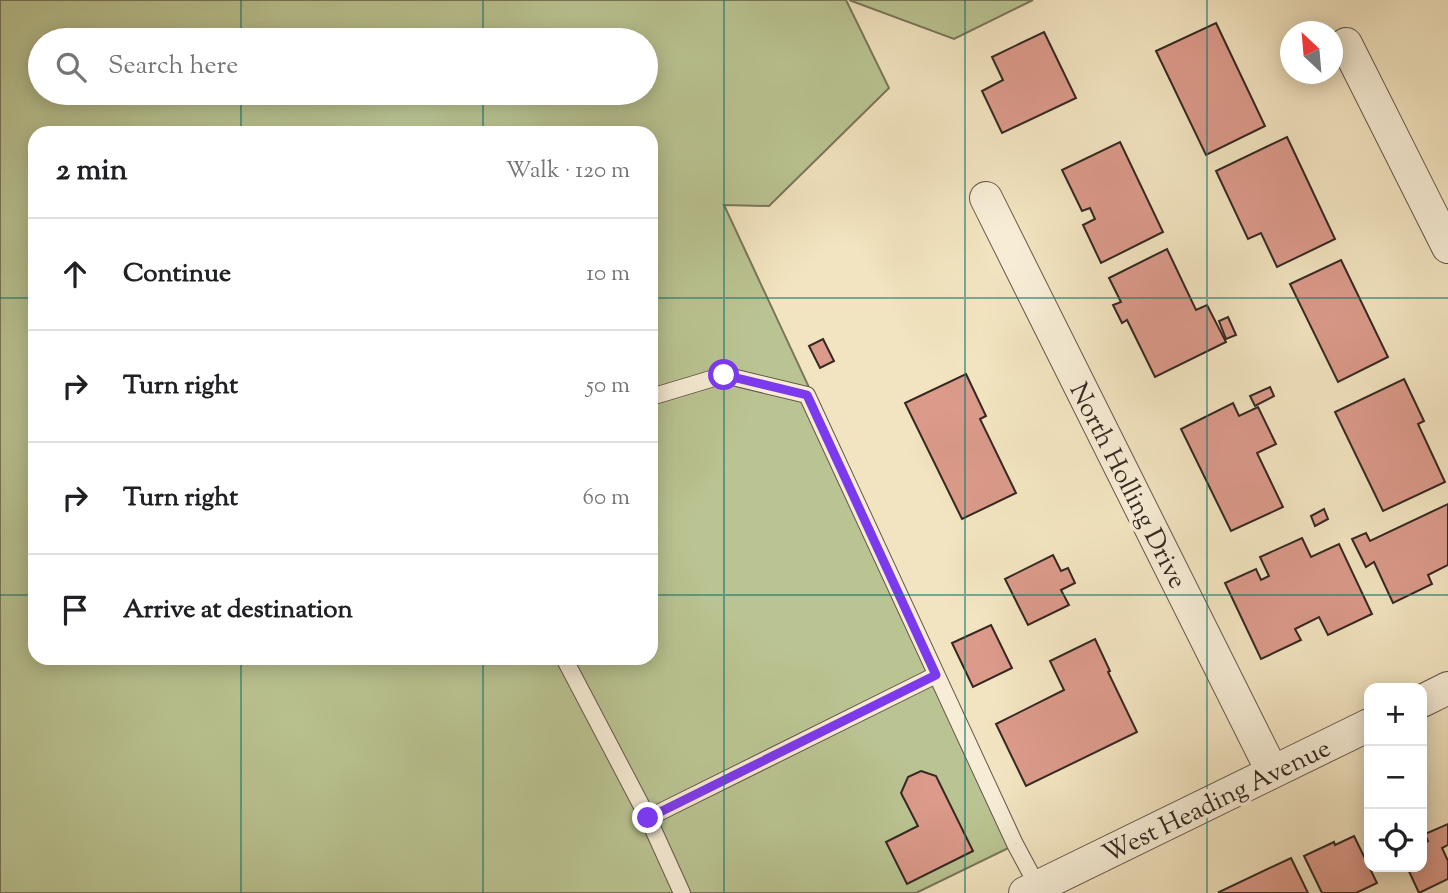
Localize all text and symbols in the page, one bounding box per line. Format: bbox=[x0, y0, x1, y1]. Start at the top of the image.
north arrow bbox=[1280, 21, 1343, 84]
search box bbox=[28, 28, 658, 105]
icon: search bbox=[52, 48, 90, 86]
text: Search here bbox=[108, 48, 238, 85]
text: 2 min bbox=[56, 150, 128, 193]
text: Walk · 120 m bbox=[506, 155, 630, 188]
icon: ahead bbox=[56, 255, 94, 293]
text: Continue bbox=[123, 256, 231, 293]
text: 10 m bbox=[586, 258, 630, 291]
route start bbox=[708, 359, 739, 390]
icon: right bbox=[56, 367, 94, 405]
text: Turn right bbox=[123, 368, 238, 405]
text: 50 m bbox=[586, 370, 630, 403]
street label: North Holling Drive bbox=[1059, 377, 1195, 595]
icon: right bbox=[56, 479, 94, 517]
text: Turn right bbox=[123, 480, 238, 517]
text: 60 m bbox=[582, 482, 630, 515]
icon: arrive bbox=[56, 591, 94, 629]
text: Arrive at destination bbox=[123, 592, 353, 629]
map controls bbox=[1364, 683, 1427, 872]
button: + bbox=[1364, 683, 1427, 746]
street label: West Heading Avenue bbox=[1097, 731, 1337, 874]
button: − bbox=[1364, 746, 1427, 809]
route end bbox=[632, 802, 663, 833]
button: locate bbox=[1364, 809, 1427, 872]

